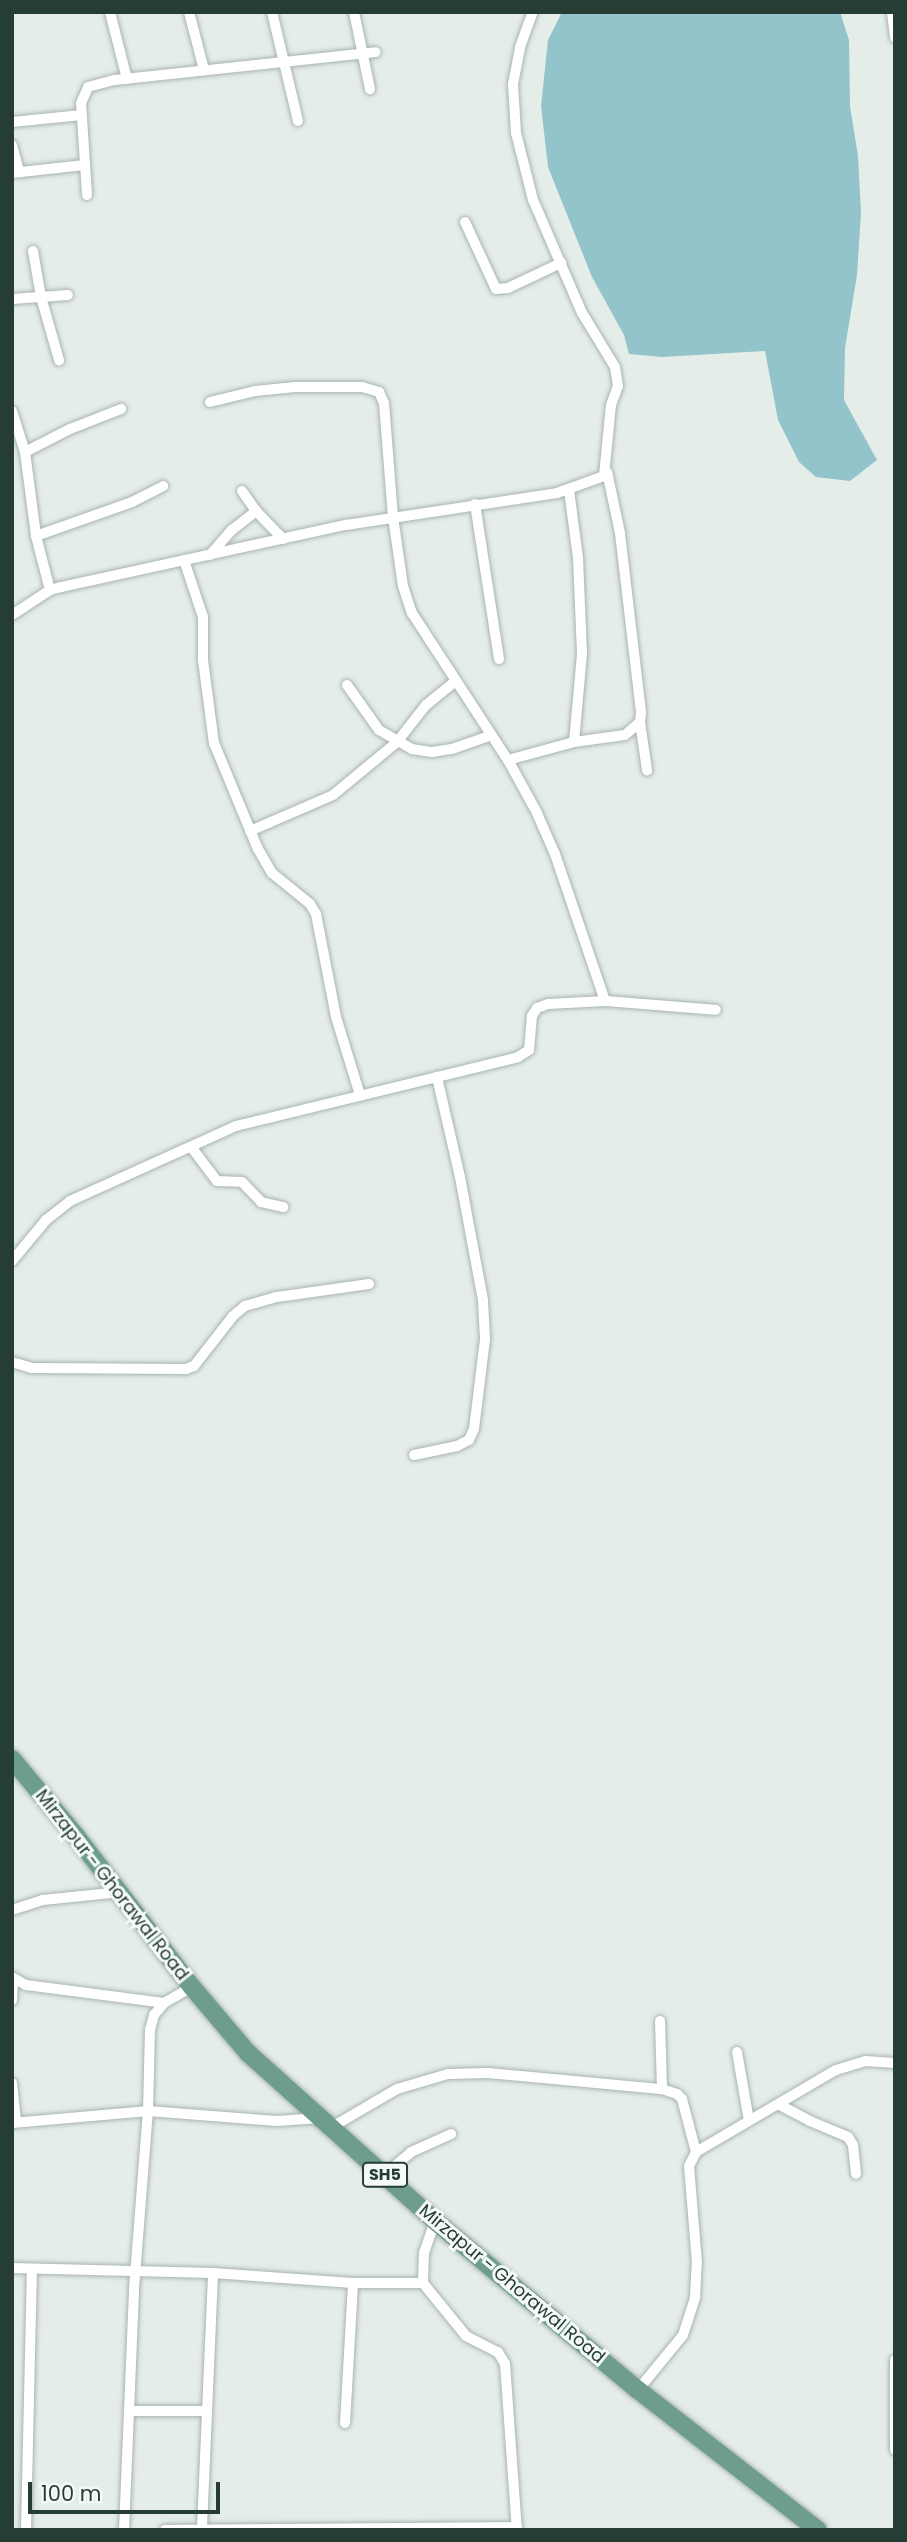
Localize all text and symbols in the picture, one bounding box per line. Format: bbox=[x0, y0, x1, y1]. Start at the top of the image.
street label: Mirzapur - Ghorawal Road bbox=[31, 1785, 193, 1985]
road number: SH5 bbox=[360, 2162, 410, 2188]
street label: Mirzapur - Ghorawal Road bbox=[415, 2200, 609, 2368]
scale bar bbox=[32, 2468, 224, 2512]
text: 100 m bbox=[41, 2479, 101, 2508]

